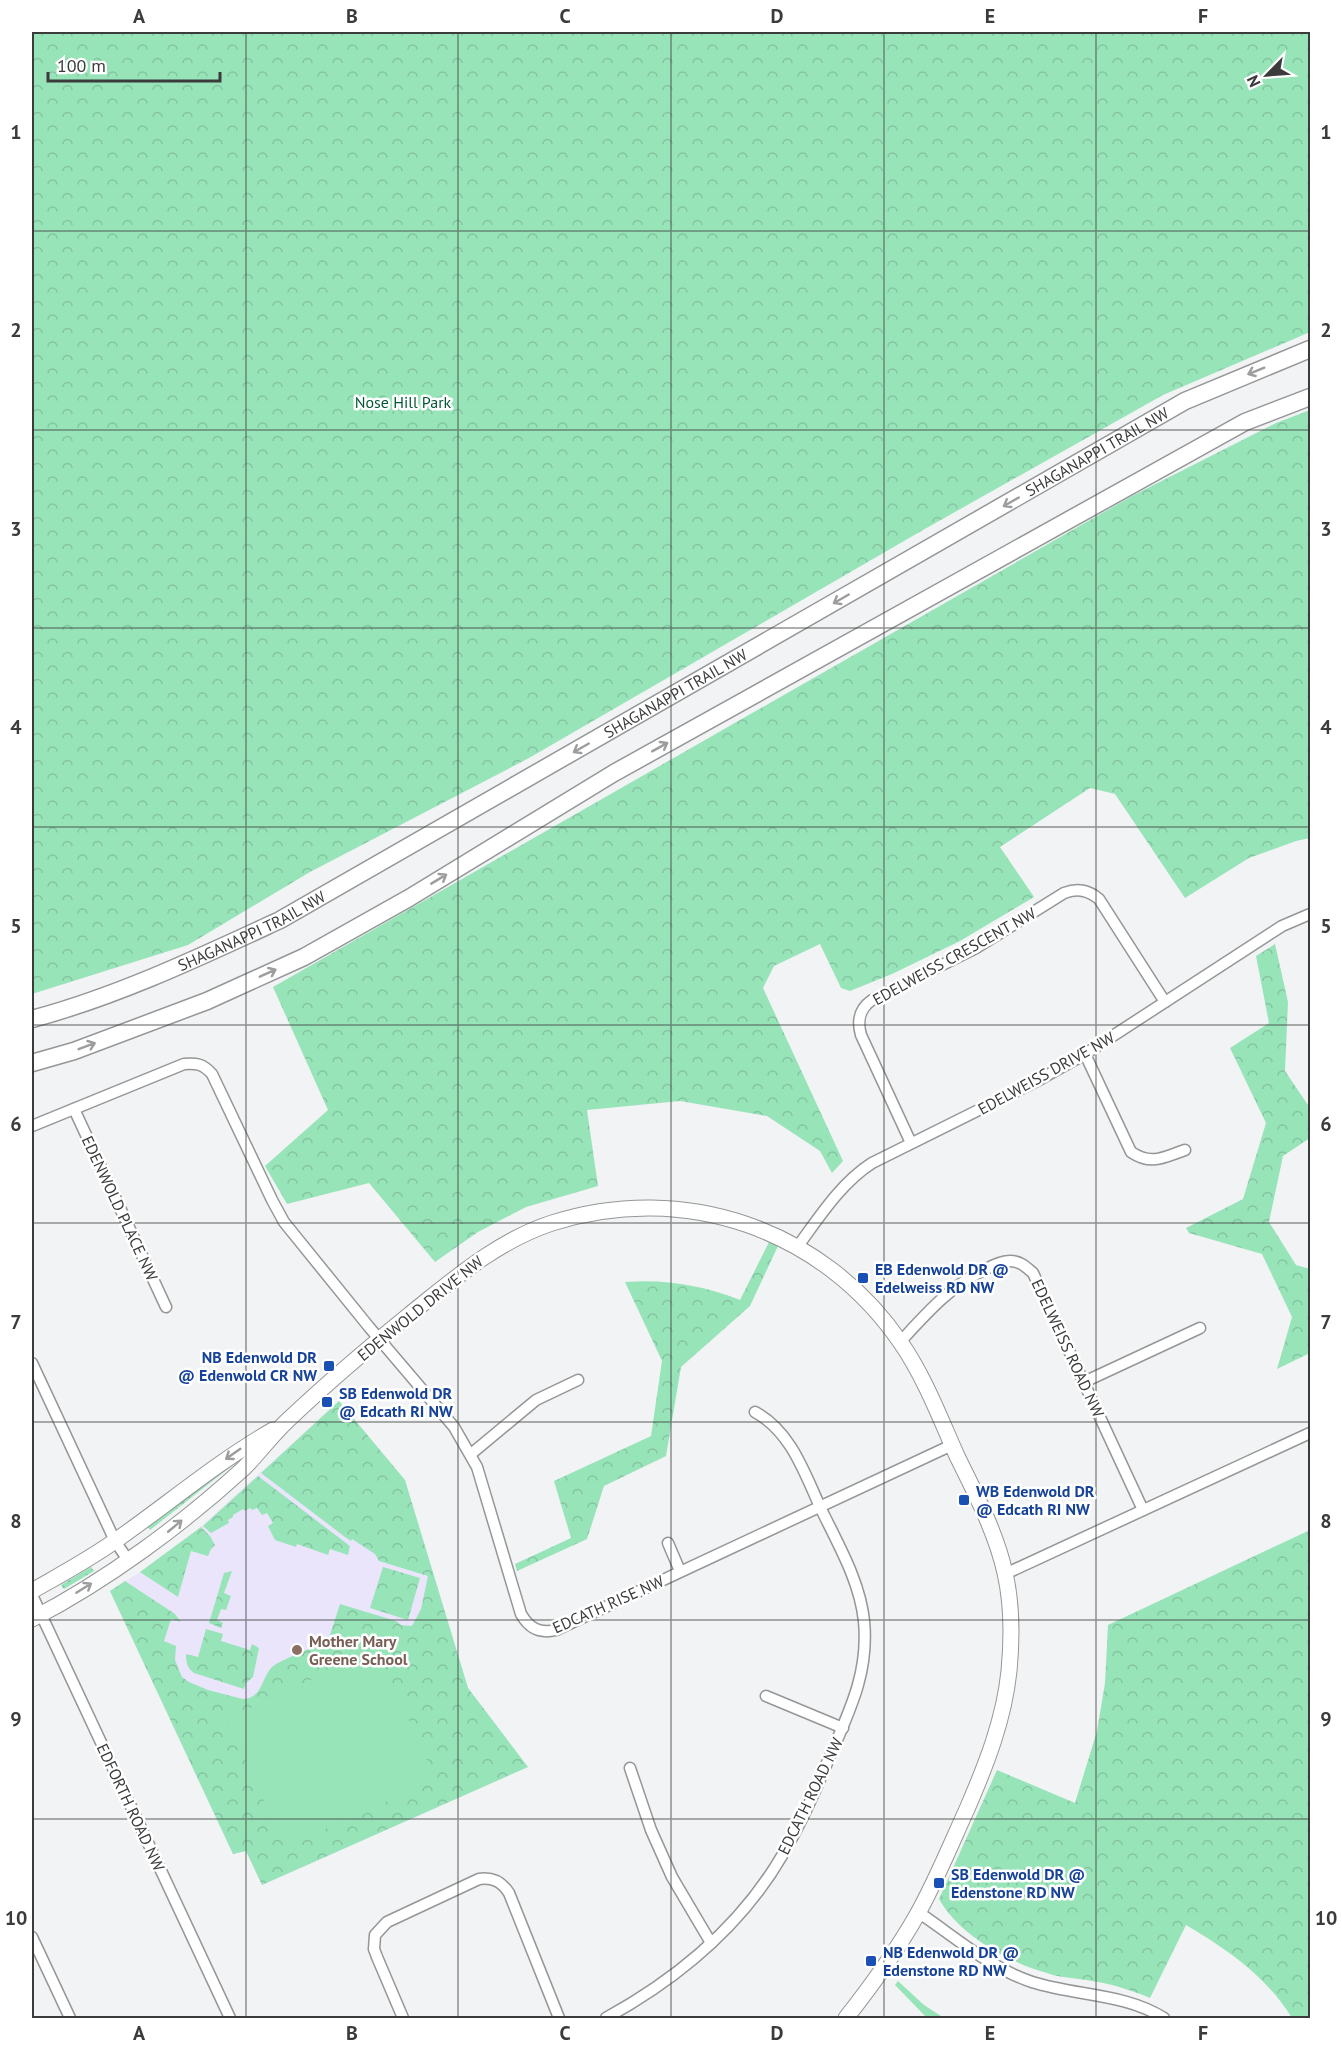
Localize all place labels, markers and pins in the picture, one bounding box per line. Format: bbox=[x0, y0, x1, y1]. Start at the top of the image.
place label: EB Edenwold DR @ Edelweiss RD NW bbox=[875, 1259, 1009, 1297]
marker: EB Edenwold DR @ Edelweiss RD NW bbox=[856, 1271, 870, 1285]
place label: NB Edenwold DR @ Edenwold CR NW bbox=[178, 1347, 317, 1385]
marker: NB Edenwold DR @ Edenwold CR NW bbox=[322, 1359, 336, 1373]
place label: SB Edenwold DR @ Edcath RI NW bbox=[339, 1383, 453, 1421]
marker: SB Edenwold DR @ Edcath RI NW bbox=[320, 1395, 334, 1409]
place label: WB Edenwold DR @ Edcath RI NW bbox=[976, 1481, 1095, 1519]
marker: WB Edenwold DR @ Edcath RI NW bbox=[957, 1493, 971, 1507]
place label: Mother Mary Greene School bbox=[309, 1631, 408, 1669]
marker: Mother Mary Greene School bbox=[290, 1643, 304, 1657]
place label: SB Edenwold DR @ Edenstone RD NW bbox=[951, 1864, 1085, 1902]
marker: SB Edenwold DR @ Edenstone RD NW bbox=[932, 1876, 946, 1890]
place label: NB Edenwold DR @ Edenstone RD NW bbox=[883, 1942, 1019, 1980]
marker: NB Edenwold DR @ Edenstone RD NW bbox=[864, 1954, 878, 1968]

